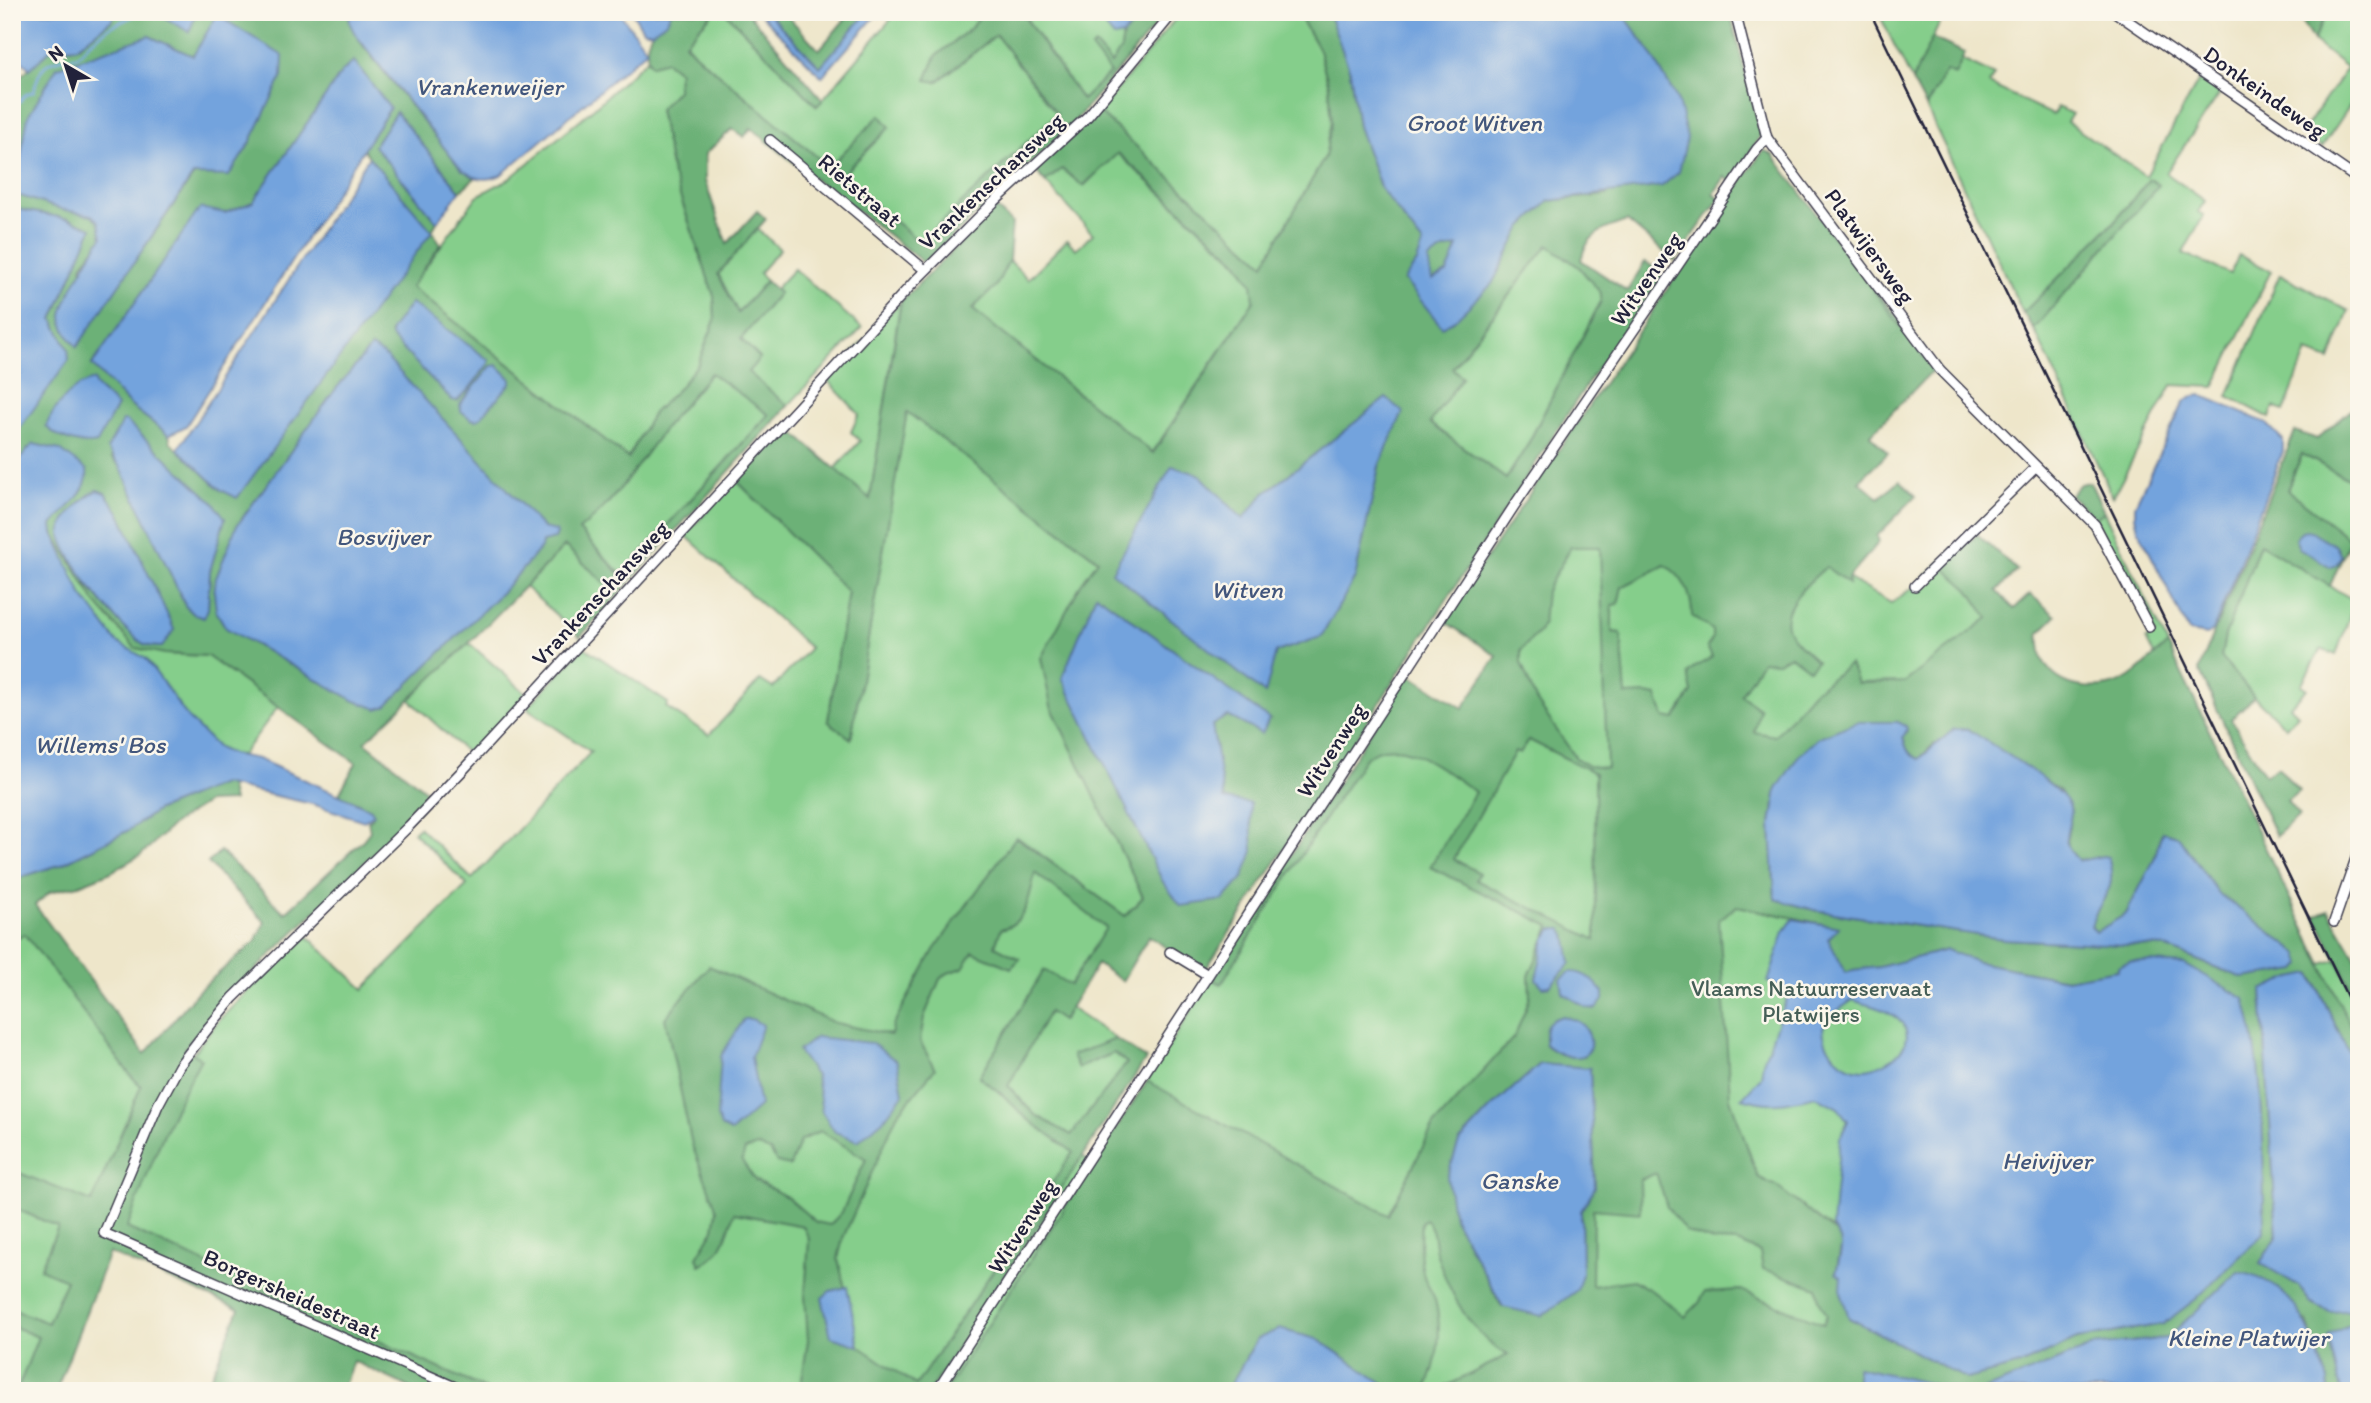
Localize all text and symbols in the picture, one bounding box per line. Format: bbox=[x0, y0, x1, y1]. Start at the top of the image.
north arrow bbox=[32, 32, 102, 102]
street label: Donkeindeweg bbox=[2198, 39, 2332, 145]
text: N bbox=[43, 40, 68, 66]
water label: Vrankenweijer bbox=[415, 72, 565, 101]
street label: Vrankenschansweg bbox=[912, 106, 1070, 256]
water label: Groot Witven bbox=[1406, 108, 1542, 137]
street label: Rietstraat bbox=[813, 147, 908, 233]
street label: Platwijersweg bbox=[1819, 183, 1921, 309]
street label: Witvenweg bbox=[1604, 227, 1688, 331]
street label: Vrankenschansweg bbox=[525, 514, 675, 672]
water label: Bosvijver bbox=[336, 522, 433, 551]
water label: Witven bbox=[1211, 575, 1283, 604]
street label: Witvenweg bbox=[1290, 697, 1372, 803]
water label: Willems' Bos bbox=[35, 730, 167, 759]
park label: Vlaams Natuurreservaat Platwijers bbox=[1691, 974, 1931, 1028]
water label: Heivijver bbox=[2002, 1146, 2094, 1175]
water label: Ganske bbox=[1480, 1166, 1559, 1195]
street label: Witvenweg bbox=[981, 1173, 1063, 1279]
street label: Borgersheidestraat bbox=[199, 1243, 385, 1345]
water label: Kleine Platwijer bbox=[2168, 1323, 2331, 1352]

